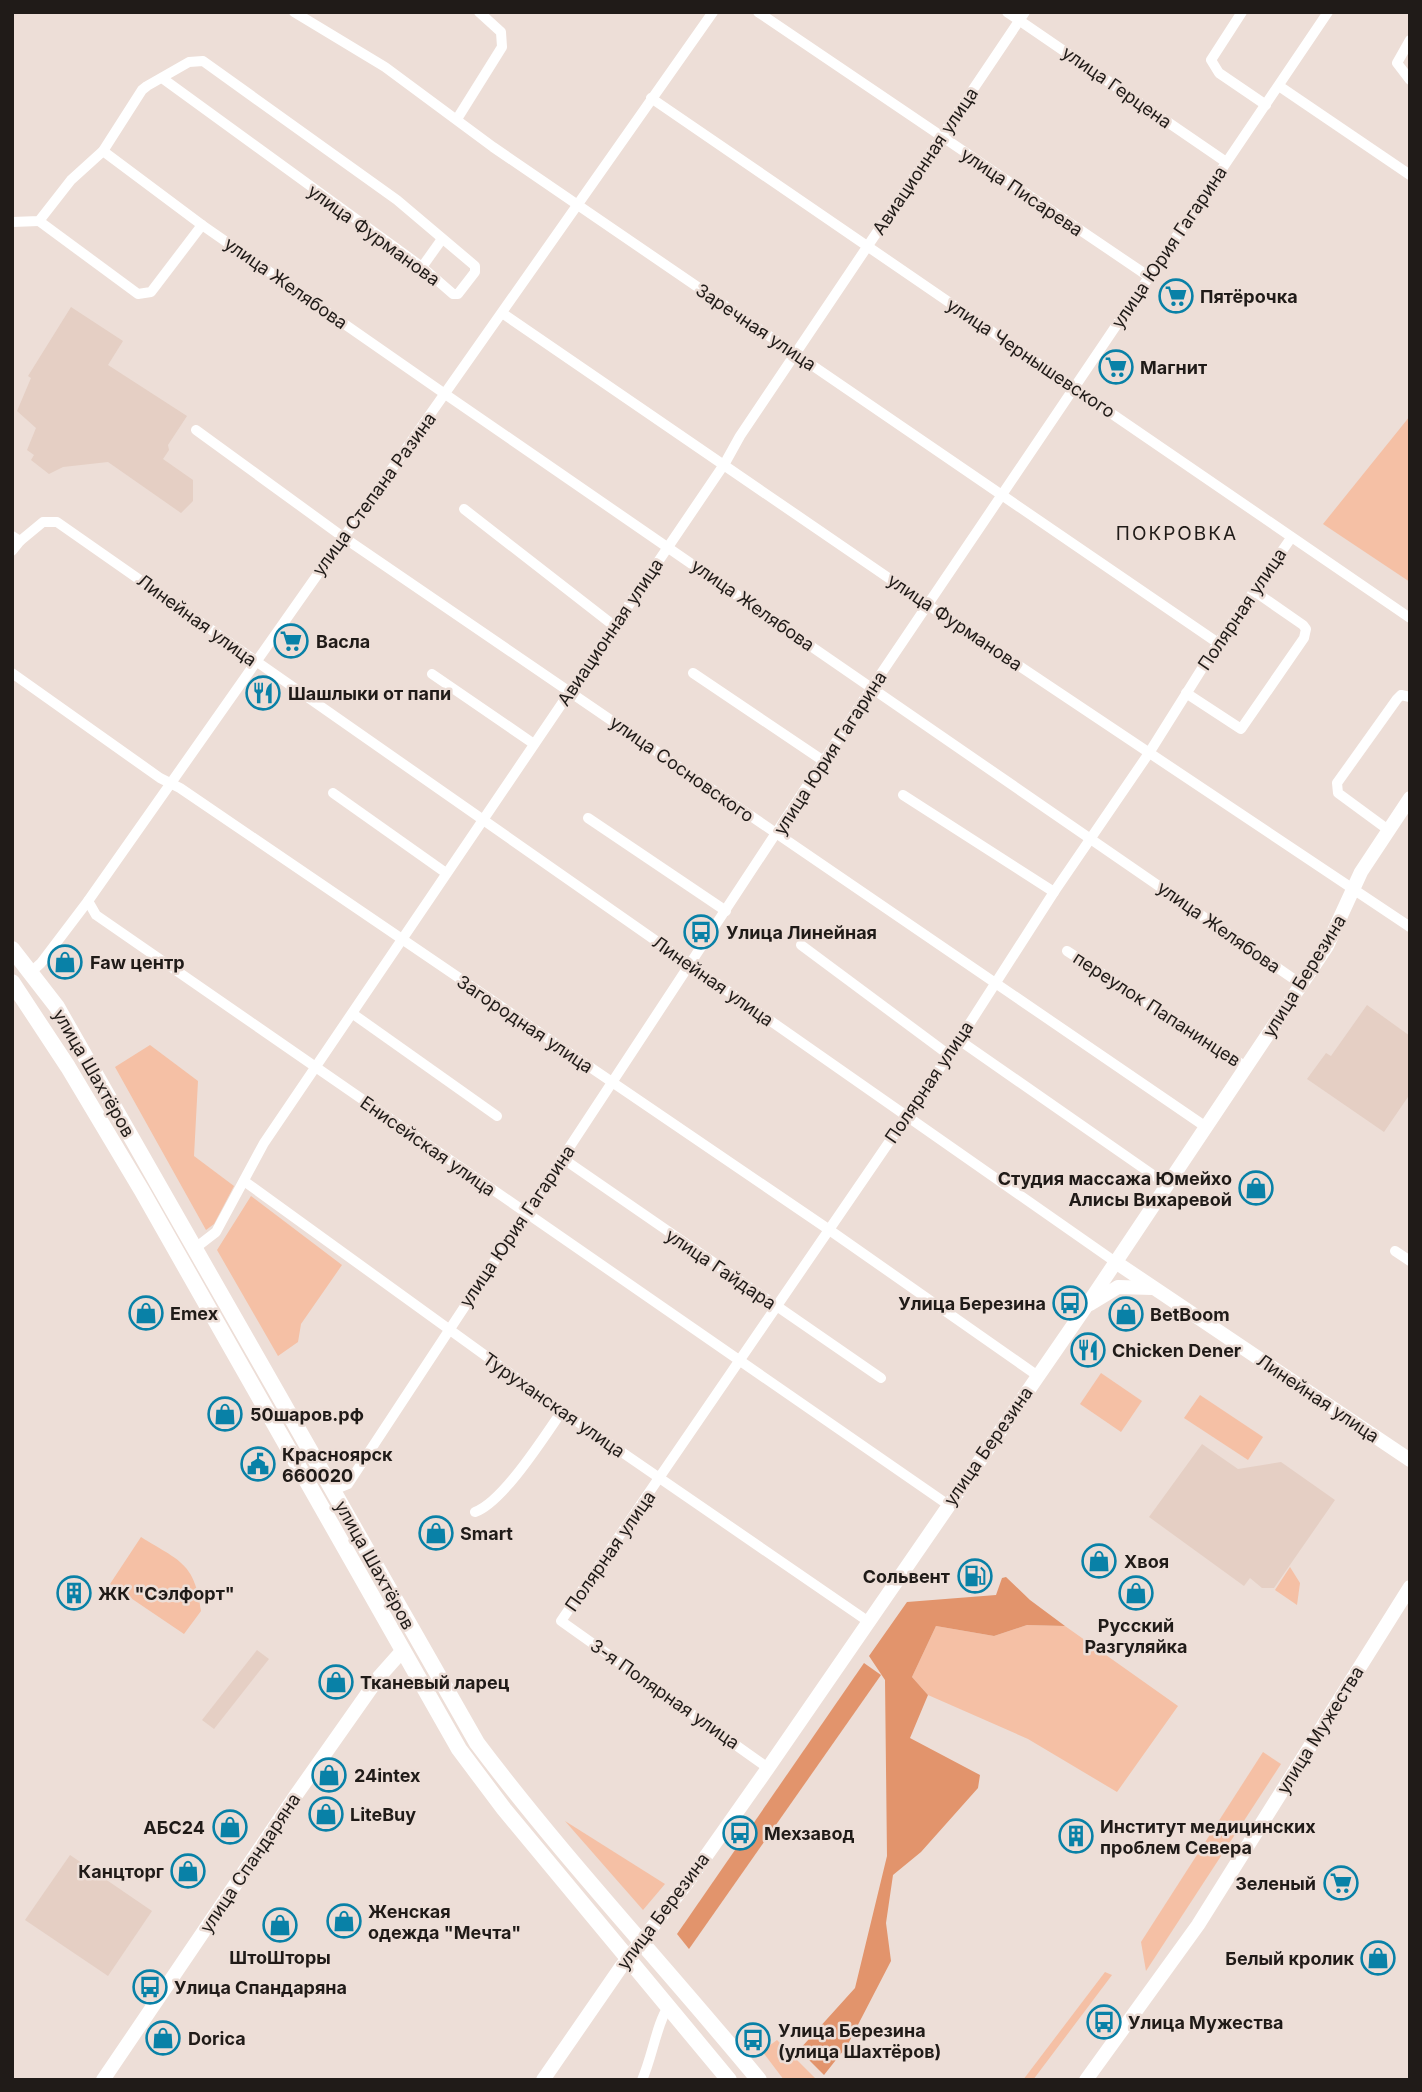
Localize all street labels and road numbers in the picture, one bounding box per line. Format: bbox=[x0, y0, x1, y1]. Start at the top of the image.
street label: улица Герцена bbox=[1058, 41, 1176, 133]
street label: Авиационная улица bbox=[868, 83, 982, 239]
street label: улица Писарева bbox=[957, 143, 1087, 241]
street label: улица Юрия Гагарина bbox=[1107, 162, 1231, 332]
street label: улица Фурманова bbox=[304, 180, 444, 290]
street label: улица Желябова bbox=[220, 233, 352, 333]
street label: Заречная улица bbox=[692, 279, 820, 375]
street label: улица Чернышевского bbox=[943, 294, 1119, 422]
street label: улица Степана Разина bbox=[308, 408, 440, 580]
street label: Полярная улица bbox=[1193, 544, 1291, 674]
street label: Авиационная улица bbox=[553, 554, 667, 710]
street label: улица Желябова bbox=[687, 555, 819, 655]
street label: улица Фурманова bbox=[884, 569, 1026, 675]
street label: Линейная улица bbox=[133, 570, 261, 670]
street label: улица Юрия Гагарина bbox=[769, 667, 891, 839]
street label: улица Сосновского bbox=[606, 711, 758, 827]
street label: улица Желябова bbox=[1153, 877, 1285, 977]
street label: улица Березина bbox=[1258, 911, 1350, 1041]
street label: Линейная улица bbox=[648, 931, 778, 1031]
street label: переулок Папанинцев bbox=[1069, 947, 1245, 1071]
street label: Загородная улица bbox=[453, 971, 597, 1077]
street label: улица Шахтёров bbox=[49, 1005, 139, 1141]
street label: Полярная улица bbox=[880, 1017, 978, 1147]
street label: Енисейская улица bbox=[356, 1092, 500, 1200]
street label: улица Юрия Гагарина bbox=[455, 1141, 579, 1311]
street label: улица Гайдара bbox=[662, 1224, 780, 1314]
street label: Туруханская улица bbox=[479, 1348, 629, 1462]
street label: Линейная улица bbox=[1253, 1349, 1383, 1447]
street label: улица Березина bbox=[939, 1383, 1037, 1509]
street label: Полярная улица bbox=[561, 1487, 659, 1615]
street label: улица Шахтёров bbox=[331, 1497, 419, 1633]
street label: 3-я Полярная улица bbox=[587, 1635, 743, 1753]
street label: улица Мужества bbox=[1272, 1662, 1368, 1798]
street label: улица Спандаряна bbox=[195, 1789, 305, 1937]
street label: улица Березина bbox=[612, 1849, 714, 1973]

